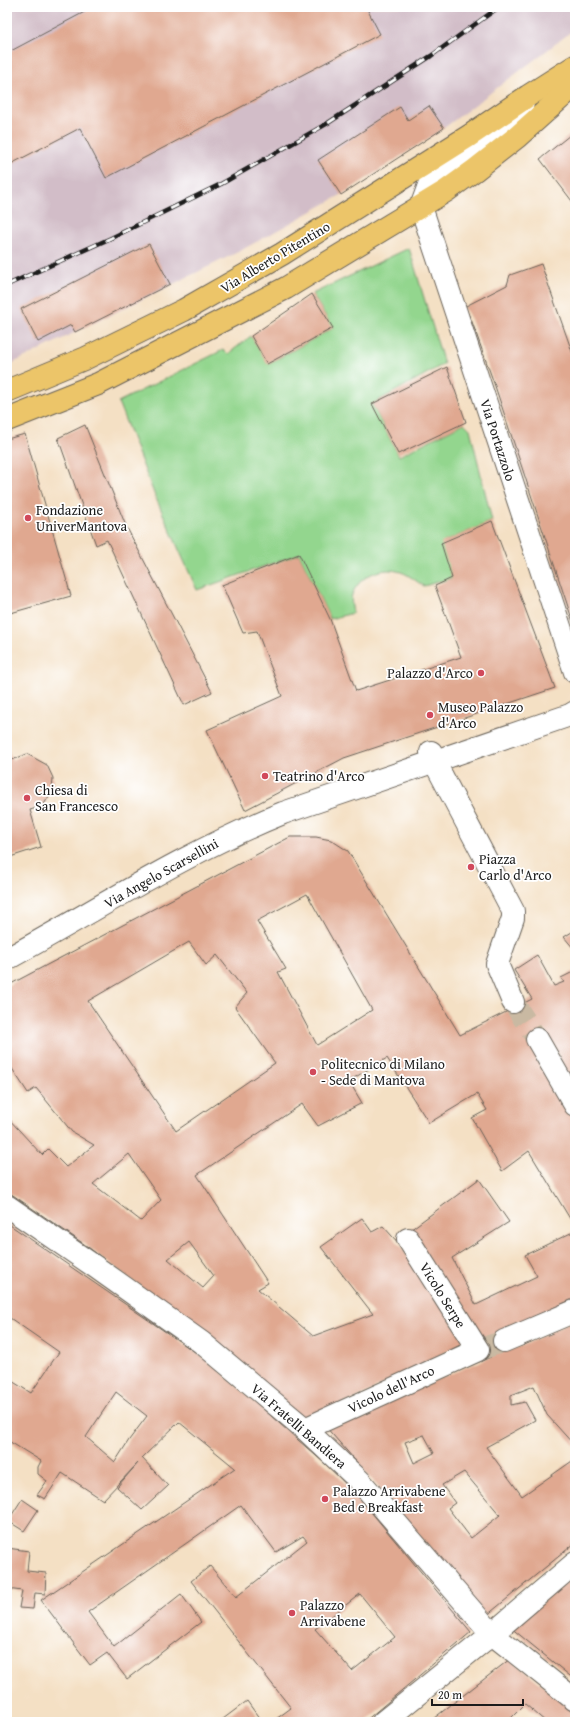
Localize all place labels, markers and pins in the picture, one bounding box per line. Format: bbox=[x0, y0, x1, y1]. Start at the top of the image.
place label: Fondazione UniverMantova bbox=[36, 500, 127, 536]
marker: Fondazione UniverMantova bbox=[23, 513, 33, 523]
place label: Palazzo d'Arco bbox=[387, 663, 473, 683]
marker: Palazzo d'Arco bbox=[476, 668, 486, 678]
place label: Museo Palazzo d'Arco bbox=[438, 697, 524, 733]
marker: Museo Palazzo d'Arco bbox=[425, 710, 435, 720]
place label: Teatrino d'Arco bbox=[273, 766, 365, 786]
marker: Teatrino d'Arco bbox=[260, 771, 270, 781]
place label: Chiesa di San Francesco bbox=[35, 780, 118, 816]
marker: Chiesa di San Francesco bbox=[22, 793, 32, 803]
place label: Piazza Carlo d'Arco bbox=[479, 849, 552, 885]
marker: Piazza Carlo d'Arco bbox=[466, 862, 476, 872]
place label: Politecnico di Milano - Sede di Mantova bbox=[321, 1054, 445, 1090]
marker: Politecnico di Milano - Sede di Mantova bbox=[308, 1067, 318, 1077]
place label: Palazzo Arrivabene Bed e Breakfast bbox=[333, 1481, 446, 1517]
marker: Palazzo Arrivabene Bed e Breakfast bbox=[320, 1494, 330, 1504]
place label: Palazzo Arrivabene bbox=[300, 1595, 366, 1631]
marker: Palazzo Arrivabene bbox=[287, 1608, 297, 1618]

